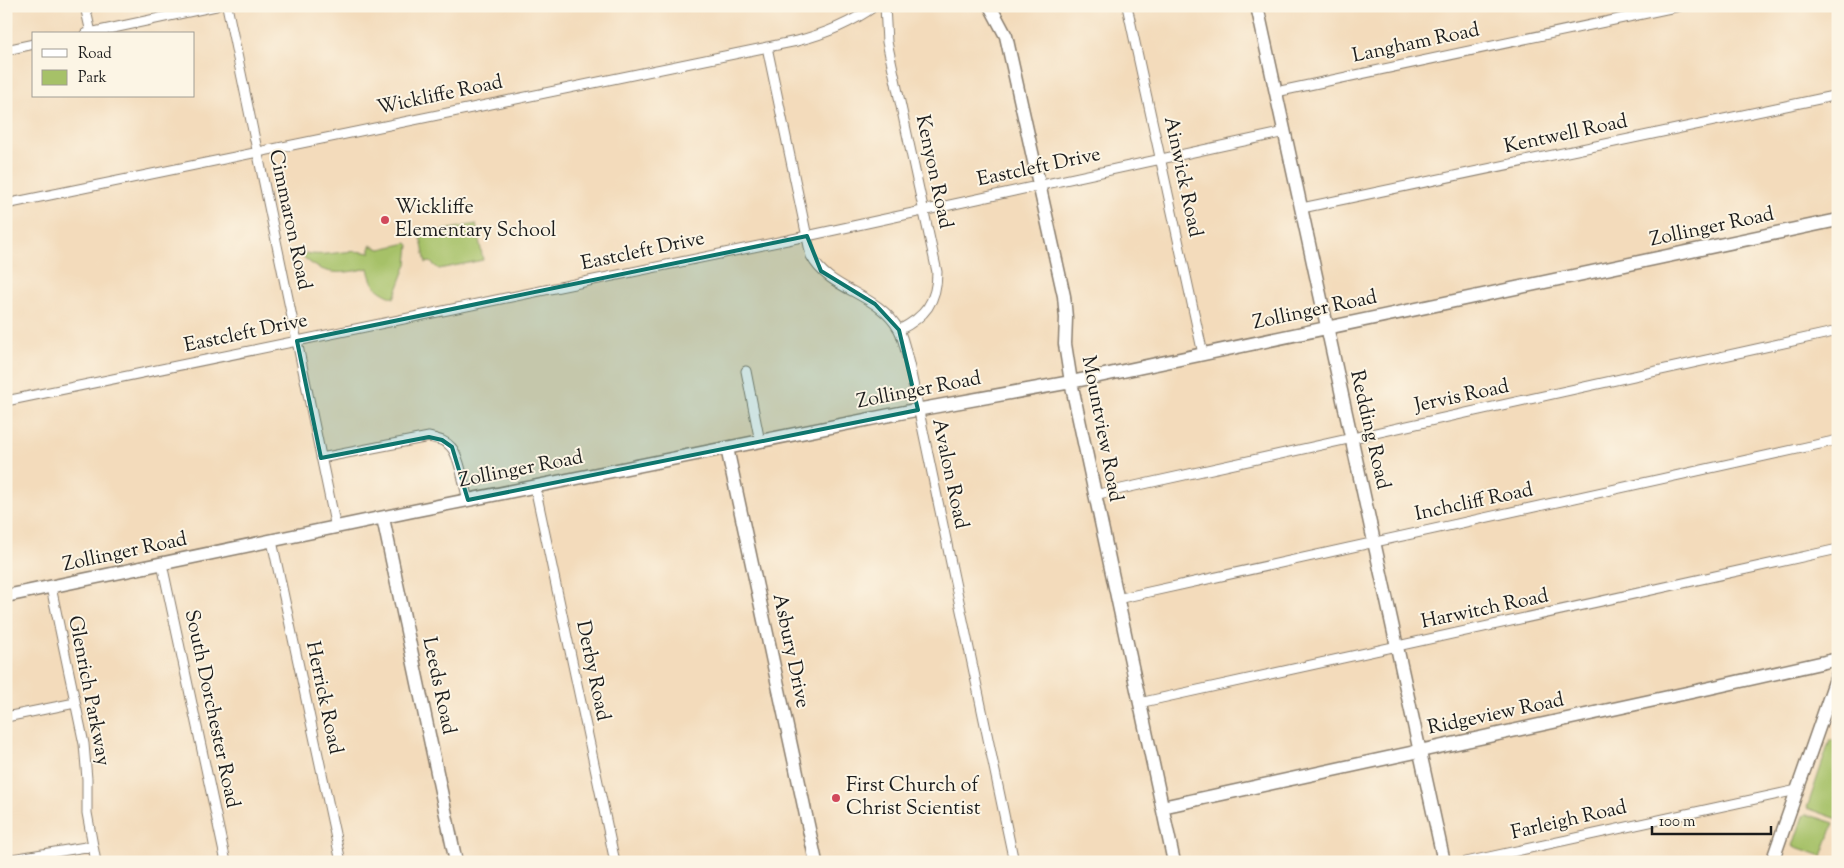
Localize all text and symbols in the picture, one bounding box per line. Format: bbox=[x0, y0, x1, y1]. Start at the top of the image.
street label: Langham Road bbox=[1350, 16, 1482, 72]
legend bbox=[32, 32, 195, 98]
text: Road bbox=[78, 44, 112, 65]
text: Park bbox=[78, 68, 107, 89]
street label: Wickliffe Road bbox=[374, 69, 506, 123]
street label: Kentwell Road bbox=[1502, 108, 1630, 162]
street label: Kenyon Road bbox=[907, 112, 959, 232]
street label: Ainwick Road bbox=[1155, 114, 1209, 240]
street label: Eastcleft Drive bbox=[974, 141, 1104, 195]
street label: Cimmaron Road bbox=[260, 147, 318, 293]
place label: Wickliffe Elementary School bbox=[395, 194, 557, 246]
street label: Zollinger Road bbox=[1647, 201, 1777, 255]
marker: Wickliffe Elementary School bbox=[379, 214, 391, 226]
street label: Eastcleft Drive bbox=[578, 225, 708, 279]
street label: Zollinger Road bbox=[1250, 284, 1380, 338]
street label: Eastcleft Drive bbox=[181, 307, 311, 361]
street label: Mountview Road bbox=[1073, 353, 1129, 505]
street label: Zollinger Road bbox=[854, 365, 984, 417]
street label: Redding Road bbox=[1341, 367, 1397, 493]
street label: Jervis Road bbox=[1411, 373, 1512, 421]
street label: Avalon Road bbox=[923, 416, 975, 532]
street label: Zollinger Road bbox=[456, 444, 586, 496]
street label: Inchcliff Road bbox=[1412, 476, 1536, 530]
street label: Zollinger Road bbox=[60, 526, 190, 580]
street label: Harwitch Road bbox=[1419, 582, 1551, 638]
street label: Asbury Drive bbox=[764, 591, 816, 711]
street label: South Dorchester Road bbox=[176, 607, 246, 811]
street label: Glenrich Parkway bbox=[59, 613, 117, 769]
street label: Derby Road bbox=[567, 618, 617, 724]
street label: Leeds Road bbox=[414, 635, 462, 737]
street label: Herrick Road bbox=[297, 639, 349, 757]
street label: Ridgeview Road bbox=[1425, 686, 1567, 744]
place label: First Church of Christ Scientist bbox=[846, 772, 981, 824]
marker: First Church of Christ Scientist bbox=[830, 792, 842, 804]
street label: Farleigh Road bbox=[1508, 794, 1630, 848]
scale bar bbox=[1652, 803, 1770, 835]
text: 100 m bbox=[1659, 812, 1696, 833]

